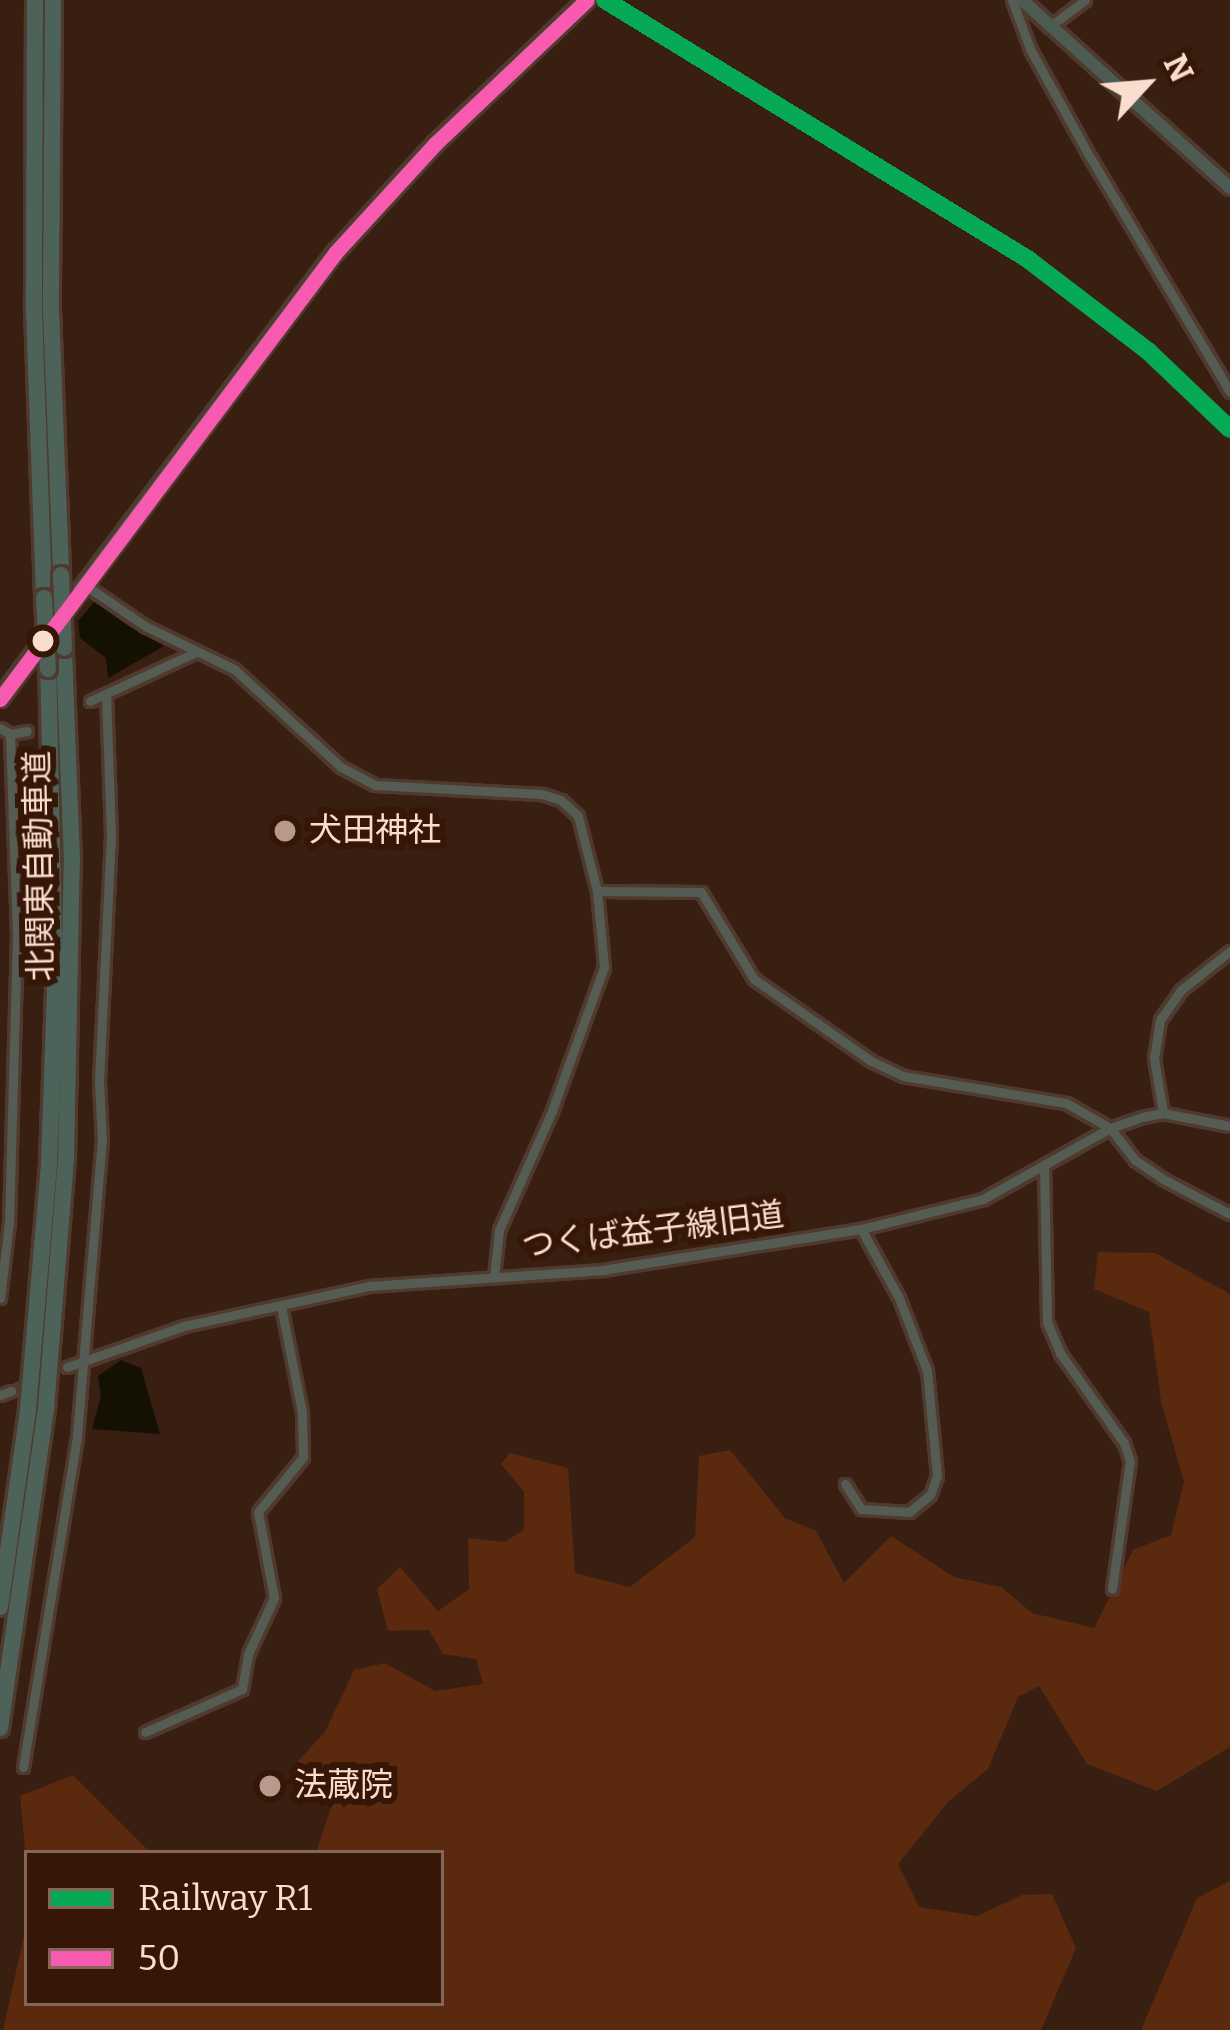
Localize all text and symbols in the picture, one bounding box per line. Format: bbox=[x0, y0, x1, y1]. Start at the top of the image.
north arrow bbox=[1086, 24, 1206, 144]
text: N bbox=[1155, 48, 1202, 88]
unlabelled marker bbox=[32, 630, 54, 652]
street label: 北関東自動車道 bbox=[18, 750, 62, 982]
place label: 犬田神社 bbox=[309, 811, 441, 851]
marker: 犬田神社 bbox=[272, 818, 298, 844]
street label: つくば益子線旧道 bbox=[520, 1195, 786, 1267]
place label: 法蔵院 bbox=[294, 1766, 393, 1806]
marker: 法蔵院 bbox=[257, 1773, 283, 1799]
legend bbox=[24, 1850, 444, 2006]
text: Railway R1 bbox=[138, 1876, 312, 1920]
text: 50 bbox=[138, 1936, 180, 1980]

